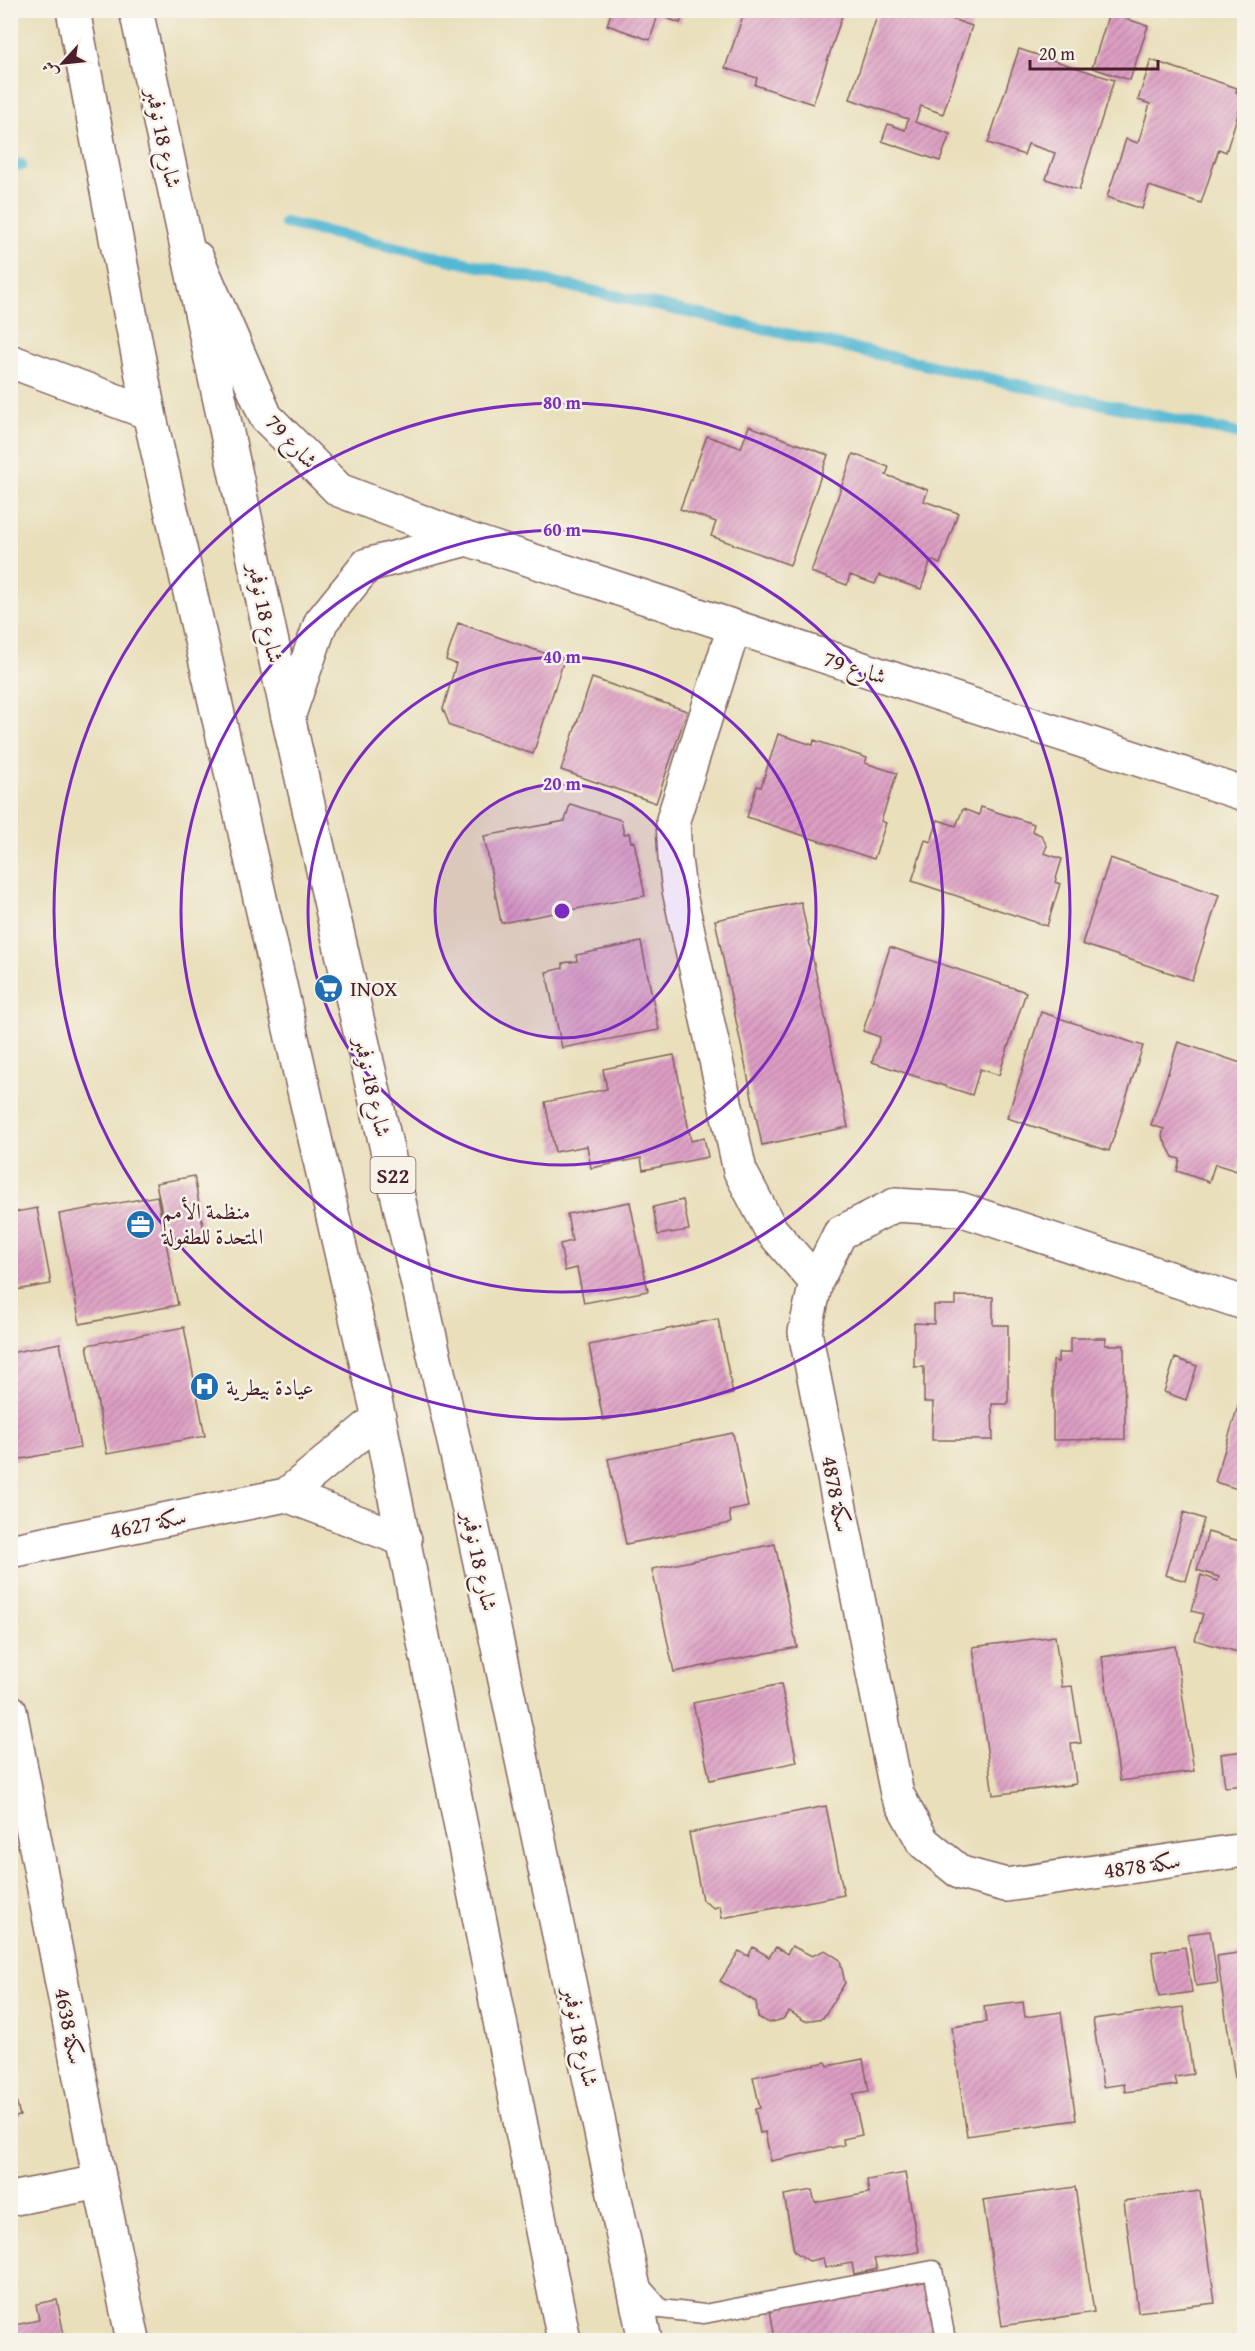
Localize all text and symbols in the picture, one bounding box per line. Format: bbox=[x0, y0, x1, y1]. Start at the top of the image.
north arrow bbox=[33, 33, 93, 93]
scale bar bbox=[1030, 33, 1158, 71]
text: 20 m bbox=[1039, 40, 1075, 67]
text: ش bbox=[35, 57, 64, 82]
street label: شارع 18 نوفمبر bbox=[134, 83, 190, 192]
text: 80 m bbox=[543, 389, 582, 416]
street label: 79 شارع bbox=[256, 407, 326, 477]
text: 60 m bbox=[543, 516, 582, 543]
street label: شارع 18 نوفمبر bbox=[236, 558, 292, 667]
street label: 79 شارع bbox=[819, 642, 890, 695]
text: 40 m bbox=[543, 643, 582, 670]
text: 20 m bbox=[543, 770, 582, 797]
centre of rings bbox=[552, 901, 572, 921]
supermarket icon: INOX bbox=[313, 972, 345, 1004]
place label: INOX bbox=[350, 972, 398, 1004]
street label: شارع 18 نوفمبر bbox=[343, 1032, 400, 1141]
road number: S22 bbox=[370, 1157, 416, 1193]
place label: منظمة الأمم المتحدة للطفولة bbox=[161, 1195, 263, 1252]
office icon: منظمة الأمم المتحدة للطفولة bbox=[125, 1208, 157, 1240]
hospital icon: عيادة بيطرية bbox=[189, 1371, 221, 1403]
place label: عيادة بيطرية bbox=[226, 1371, 314, 1403]
street label: سكة 4878 bbox=[814, 1453, 860, 1535]
street label: سكة 4627 bbox=[107, 1500, 189, 1546]
street label: شارع 18 نوفمبر bbox=[450, 1506, 506, 1615]
street label: سكة 4878 bbox=[1102, 1844, 1182, 1886]
street label: شارع 18 نوفمبر bbox=[551, 1982, 607, 2091]
street label: سكة 4638 bbox=[47, 1985, 93, 2067]

